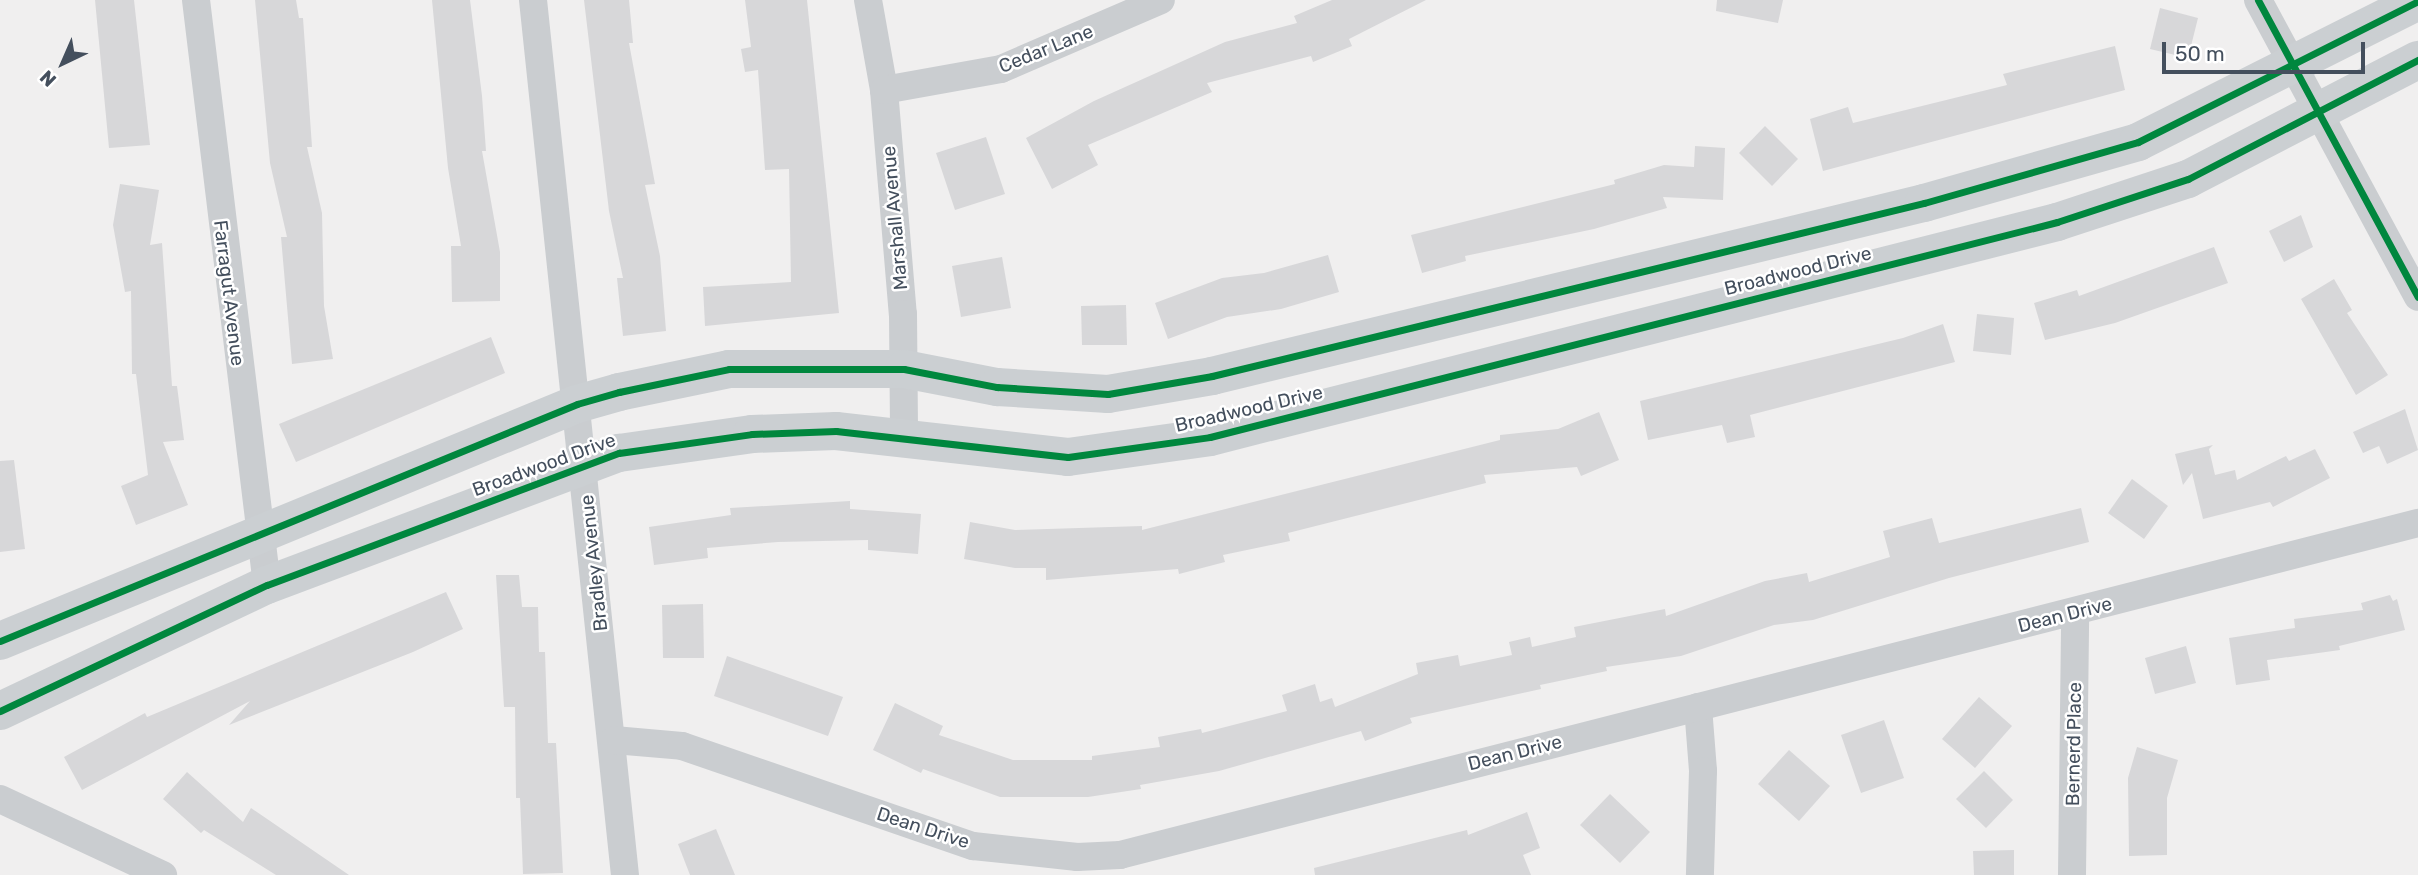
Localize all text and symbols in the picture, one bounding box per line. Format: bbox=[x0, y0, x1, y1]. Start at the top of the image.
street label: Cedar Lane bbox=[995, 20, 1097, 78]
north arrow bbox=[28, 28, 98, 98]
scale bar bbox=[2166, 28, 2369, 72]
text: 50 m bbox=[2175, 41, 2225, 66]
text: N bbox=[35, 65, 61, 91]
street label: Marshall Avenue bbox=[877, 145, 913, 291]
street label: Farragut Avenue bbox=[209, 219, 249, 367]
street label: Broadwood Drive bbox=[1722, 242, 1874, 300]
street label: Broadwood Drive bbox=[1173, 381, 1325, 437]
street label: Broadwood Drive bbox=[469, 428, 619, 502]
street label: Bradley Avenue bbox=[575, 493, 613, 633]
street label: Dean Drive bbox=[2016, 592, 2114, 638]
street label: Bernerd Place bbox=[2062, 682, 2086, 806]
street label: Dean Drive bbox=[1466, 730, 1564, 776]
street label: Dean Drive bbox=[874, 802, 972, 854]

